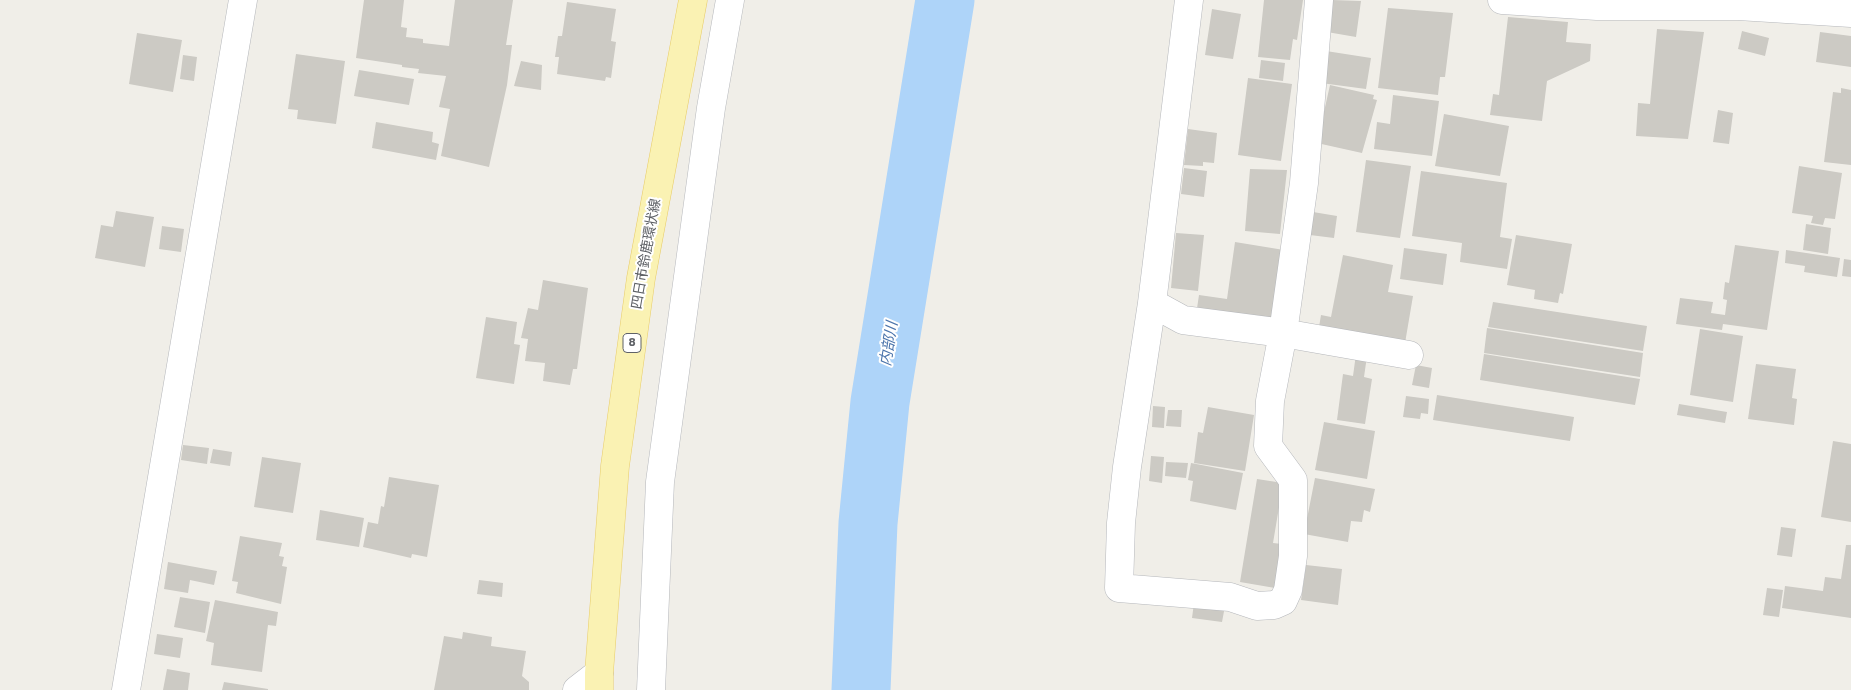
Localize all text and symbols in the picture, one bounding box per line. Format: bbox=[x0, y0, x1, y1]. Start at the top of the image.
street label: 四日市鈴鹿環状線 bbox=[629, 197, 665, 311]
water label: 内部川 bbox=[878, 320, 902, 368]
road number: 8 bbox=[623, 333, 641, 352]

